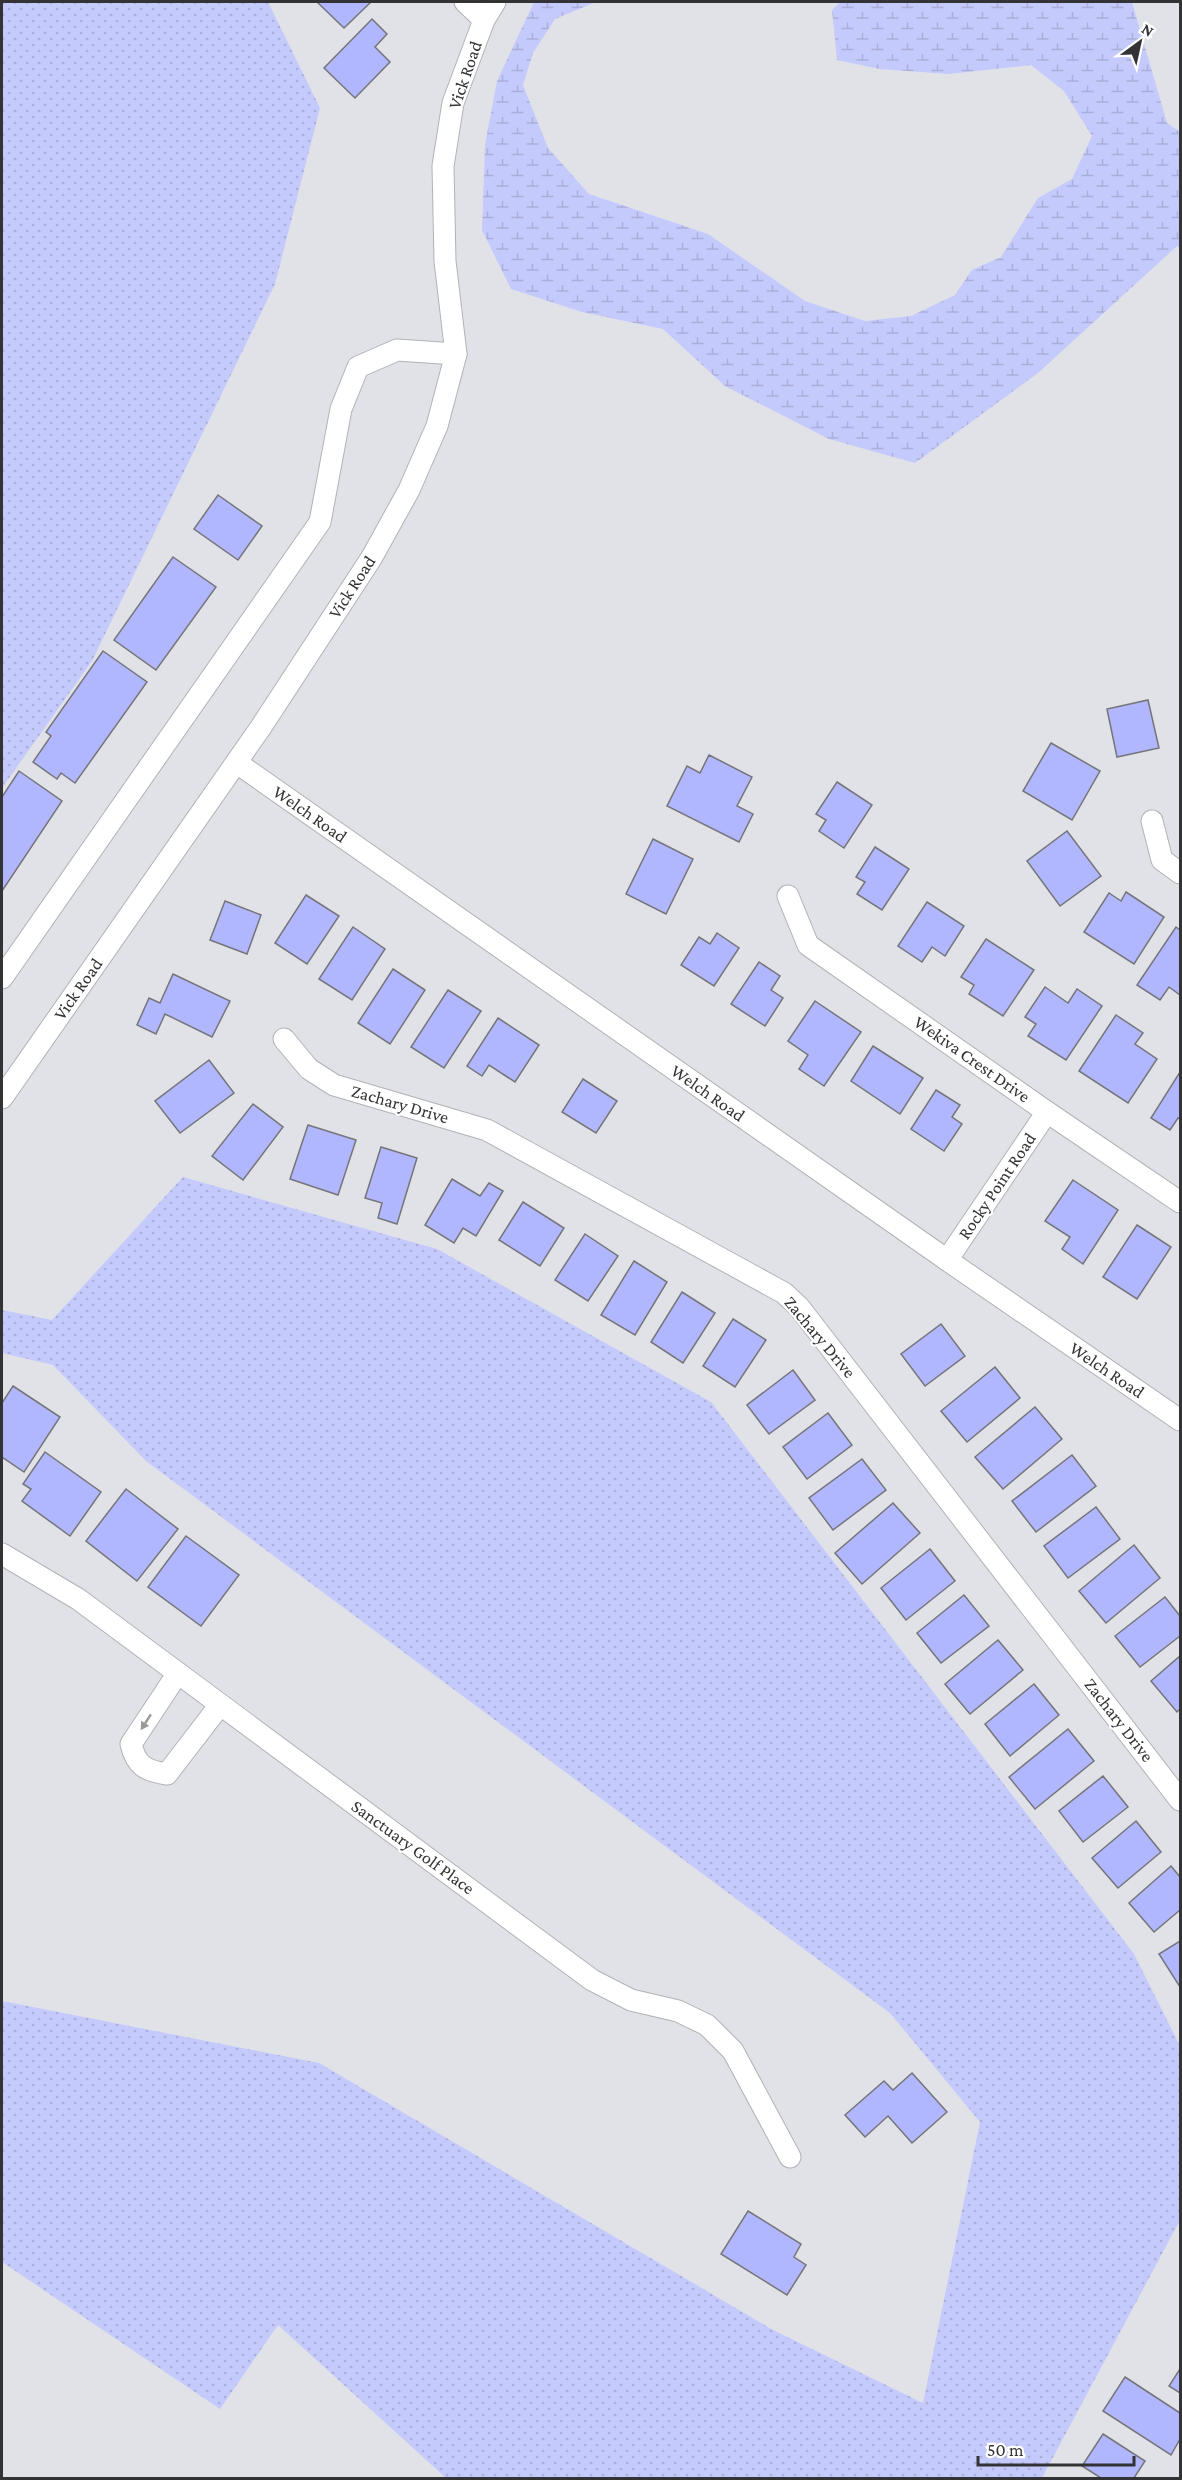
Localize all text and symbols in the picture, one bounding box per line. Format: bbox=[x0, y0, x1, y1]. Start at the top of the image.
north arrow bbox=[1110, 12, 1170, 72]
text: N bbox=[1139, 20, 1157, 40]
street label: Vick Road bbox=[444, 38, 486, 112]
street label: Vick Road bbox=[324, 552, 380, 622]
street label: Welch Road bbox=[269, 781, 351, 847]
street label: Vick Road bbox=[50, 954, 107, 1024]
street label: Wekiva Crest Drive bbox=[910, 1012, 1034, 1107]
street label: Welch Road bbox=[667, 1060, 749, 1126]
street label: Zachary Drive bbox=[349, 1081, 451, 1127]
street label: Rocky Point Road bbox=[954, 1129, 1040, 1243]
street label: Zachary Drive bbox=[780, 1292, 860, 1382]
street label: Welch Road bbox=[1066, 1338, 1148, 1402]
street label: Zachary Drive bbox=[1080, 1674, 1158, 1766]
one-way arrow bbox=[140, 1714, 151, 1730]
street label: Sanctuary Golf Place bbox=[348, 1796, 478, 1898]
scale bar bbox=[978, 2429, 1134, 2467]
text: 50 m bbox=[987, 2440, 1024, 2460]

